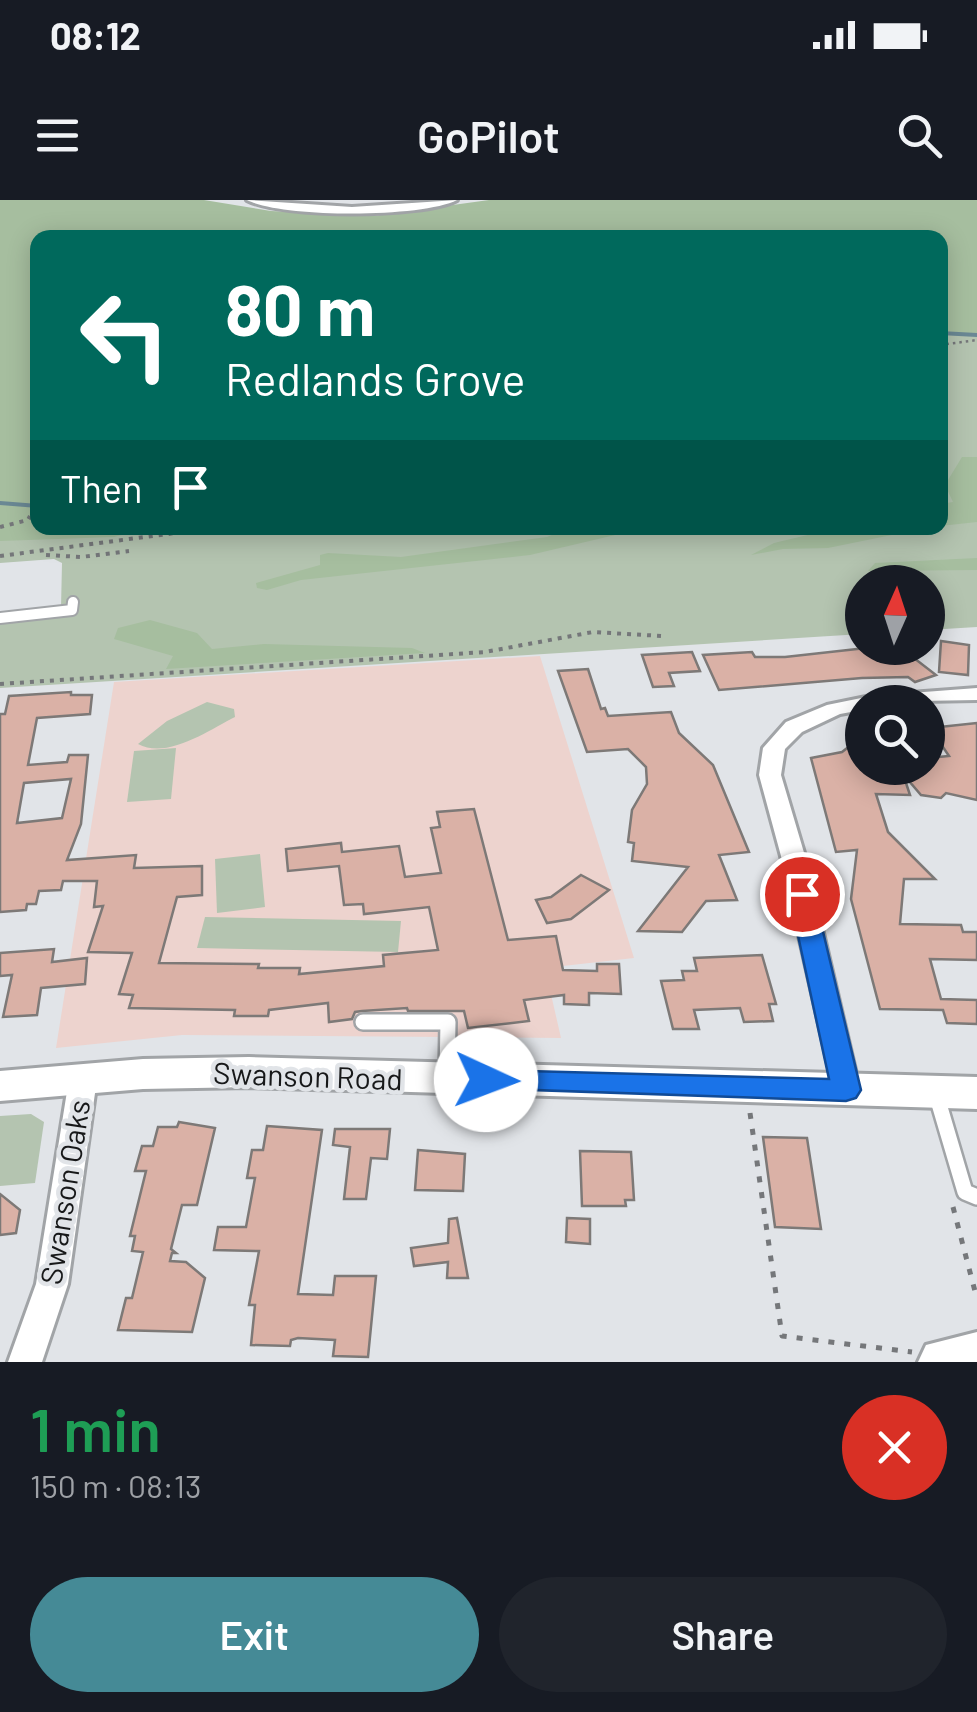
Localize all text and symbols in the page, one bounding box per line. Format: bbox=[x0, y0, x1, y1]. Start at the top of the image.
text: 08:12 bbox=[50, 12, 141, 58]
icon: menu bbox=[30, 108, 85, 163]
text: GoPilot bbox=[417, 108, 560, 162]
icon: search bbox=[892, 108, 947, 163]
text: 80 m bbox=[225, 266, 375, 350]
icon: left bbox=[60, 270, 190, 400]
text: Redlands Grove bbox=[225, 351, 525, 405]
icon: arrive bbox=[163, 460, 218, 515]
text: Then bbox=[60, 465, 143, 511]
north arrow bbox=[845, 565, 945, 665]
map controls bbox=[845, 565, 945, 785]
button: search bbox=[845, 685, 945, 785]
pin bbox=[760, 852, 845, 937]
icon: arrive bbox=[775, 867, 830, 922]
position arrow bbox=[434, 1028, 538, 1132]
street label: Swanson Road bbox=[213, 1054, 403, 1096]
street label: Swanson Oaks bbox=[32, 1097, 96, 1287]
text: 1 min bbox=[30, 1392, 161, 1464]
button: close bbox=[842, 1395, 947, 1500]
text: 150 m · 08:13 bbox=[30, 1466, 201, 1504]
button: Exit bbox=[30, 1577, 479, 1692]
button: Share bbox=[499, 1577, 947, 1692]

